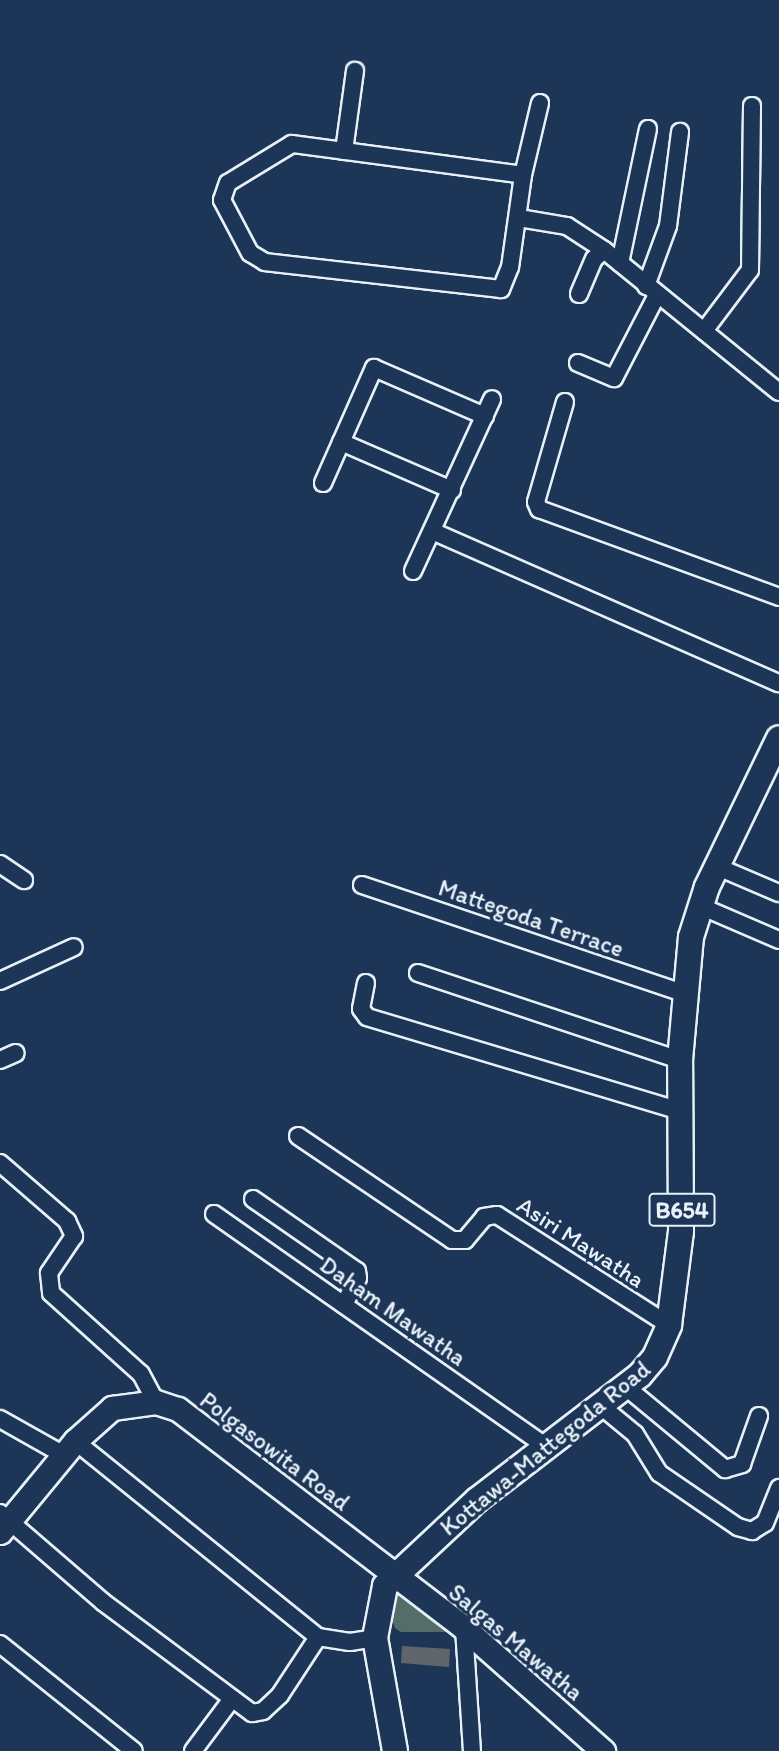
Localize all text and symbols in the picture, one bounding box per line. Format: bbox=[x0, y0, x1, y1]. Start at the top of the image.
street label: Mattegoda Terrace bbox=[436, 873, 626, 963]
street label: Asiri Mawatha bbox=[512, 1190, 650, 1294]
road number: B654 bbox=[647, 1190, 717, 1230]
street label: Daham Mawatha bbox=[314, 1250, 472, 1372]
street label: Kottawa-Mattegoda Road bbox=[434, 1354, 656, 1542]
street label: Polgasowita Road bbox=[195, 1386, 355, 1516]
street label: Salgas Mawatha bbox=[443, 1577, 589, 1707]

